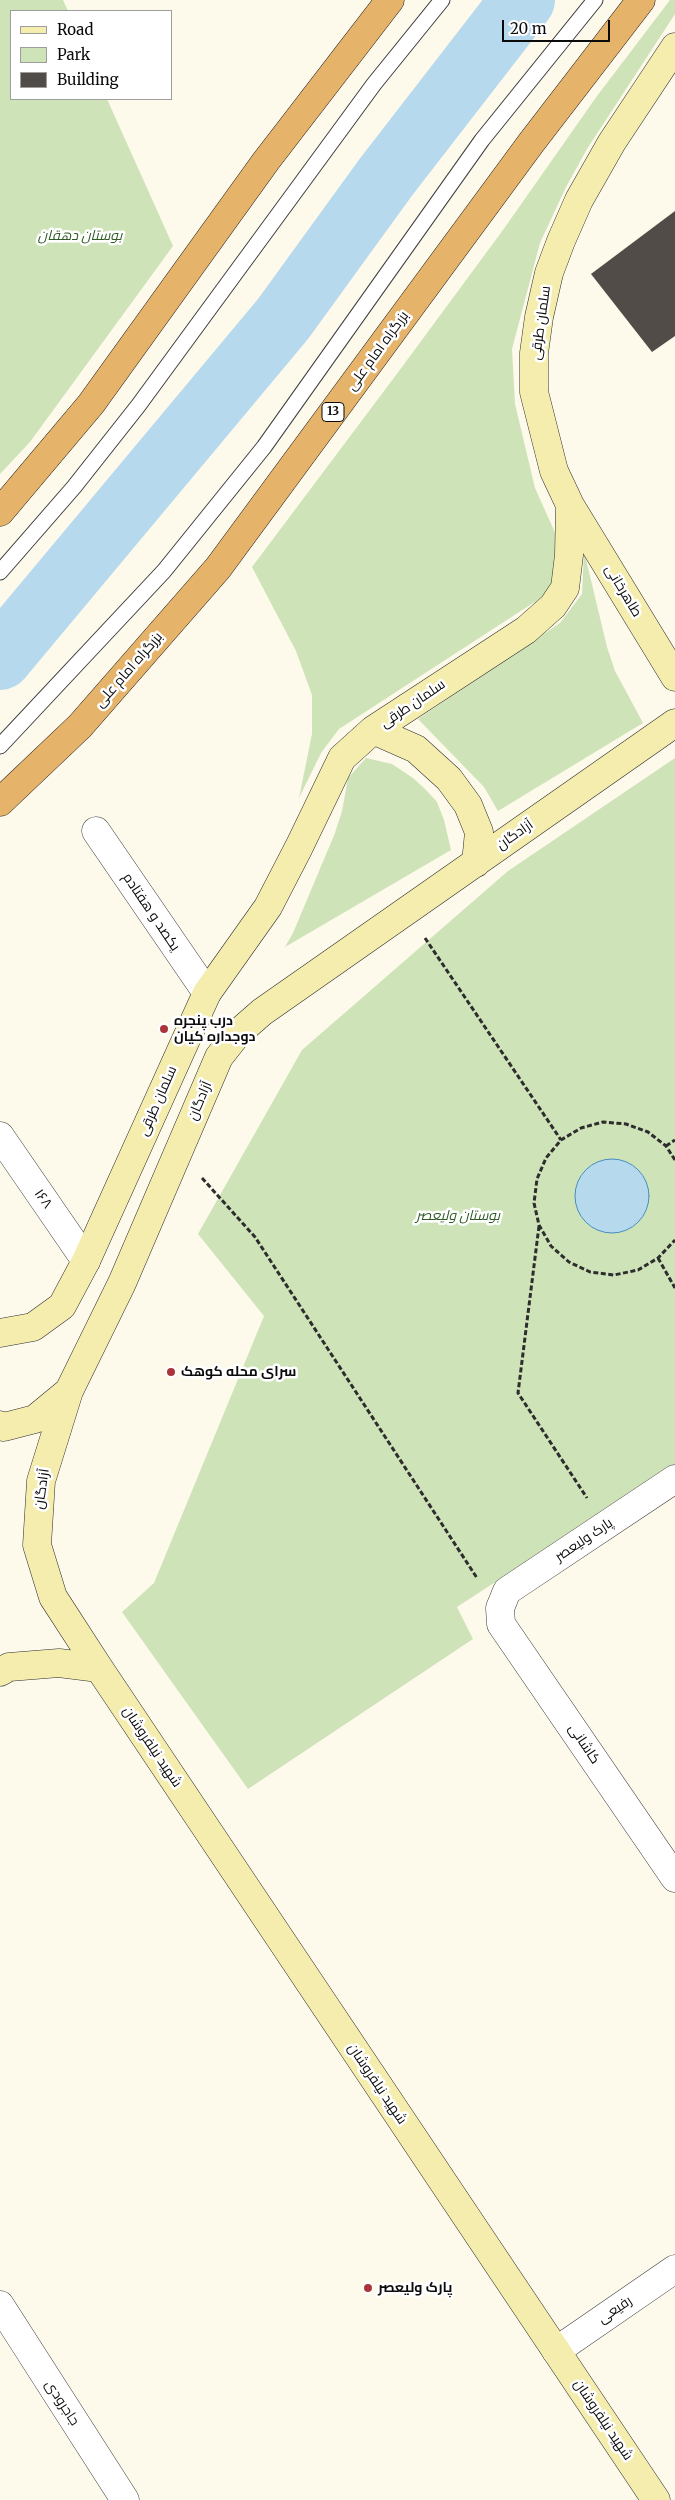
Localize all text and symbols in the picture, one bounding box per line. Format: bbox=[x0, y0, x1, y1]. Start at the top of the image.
legend bbox=[10, 10, 172, 100]
scale bar bbox=[505, 10, 612, 42]
text: 20 m bbox=[510, 19, 547, 38]
text: Road bbox=[57, 20, 93, 39]
text: Park bbox=[57, 45, 90, 64]
text: Building bbox=[57, 70, 119, 89]
park label: بوستان دهقان bbox=[38, 228, 122, 244]
street label: سلمان طرقی bbox=[527, 285, 555, 361]
street label: بزرگراه امام علی bbox=[343, 308, 413, 394]
road number: 13 bbox=[322, 402, 344, 422]
street label: طاهرخانی bbox=[601, 562, 645, 620]
street label: بزرگراه امام علی bbox=[92, 629, 166, 711]
street label: سلمان طرقی bbox=[377, 676, 449, 732]
street label: آزادگان bbox=[493, 816, 537, 854]
street label: یکصد و هفتادم bbox=[119, 870, 183, 954]
place label: درب پنجره دوجداره کیان bbox=[174, 1013, 256, 1046]
marker: درب پنجره دوجداره کیان bbox=[158, 1023, 170, 1035]
street label: سلمان طرقی bbox=[135, 1063, 181, 1139]
street label: آزادگان bbox=[184, 1079, 216, 1123]
street label: ۱۶۸ bbox=[30, 1186, 56, 1212]
park label: بوستان ولیعصر bbox=[416, 1208, 500, 1224]
place label: سرای محله کوهک bbox=[181, 1364, 296, 1380]
marker: سرای محله کوهک bbox=[165, 1366, 177, 1378]
street label: آزادگان bbox=[31, 1468, 53, 1510]
street label: پارک ولیعصر bbox=[552, 1515, 616, 1565]
street label: شهید نیلفروشان bbox=[119, 1703, 185, 1791]
street label: کاشانی bbox=[565, 1721, 603, 1767]
street label: شهید نیلفروشان bbox=[344, 2040, 410, 2128]
place label: پارک ولیعصر bbox=[378, 2280, 452, 2296]
marker: پارک ولیعصر bbox=[362, 2282, 374, 2294]
street label: رفیعی bbox=[595, 2293, 635, 2327]
street label: شهید نیلفروشان bbox=[570, 2376, 636, 2464]
street label: جاجرودی bbox=[41, 2377, 83, 2429]

